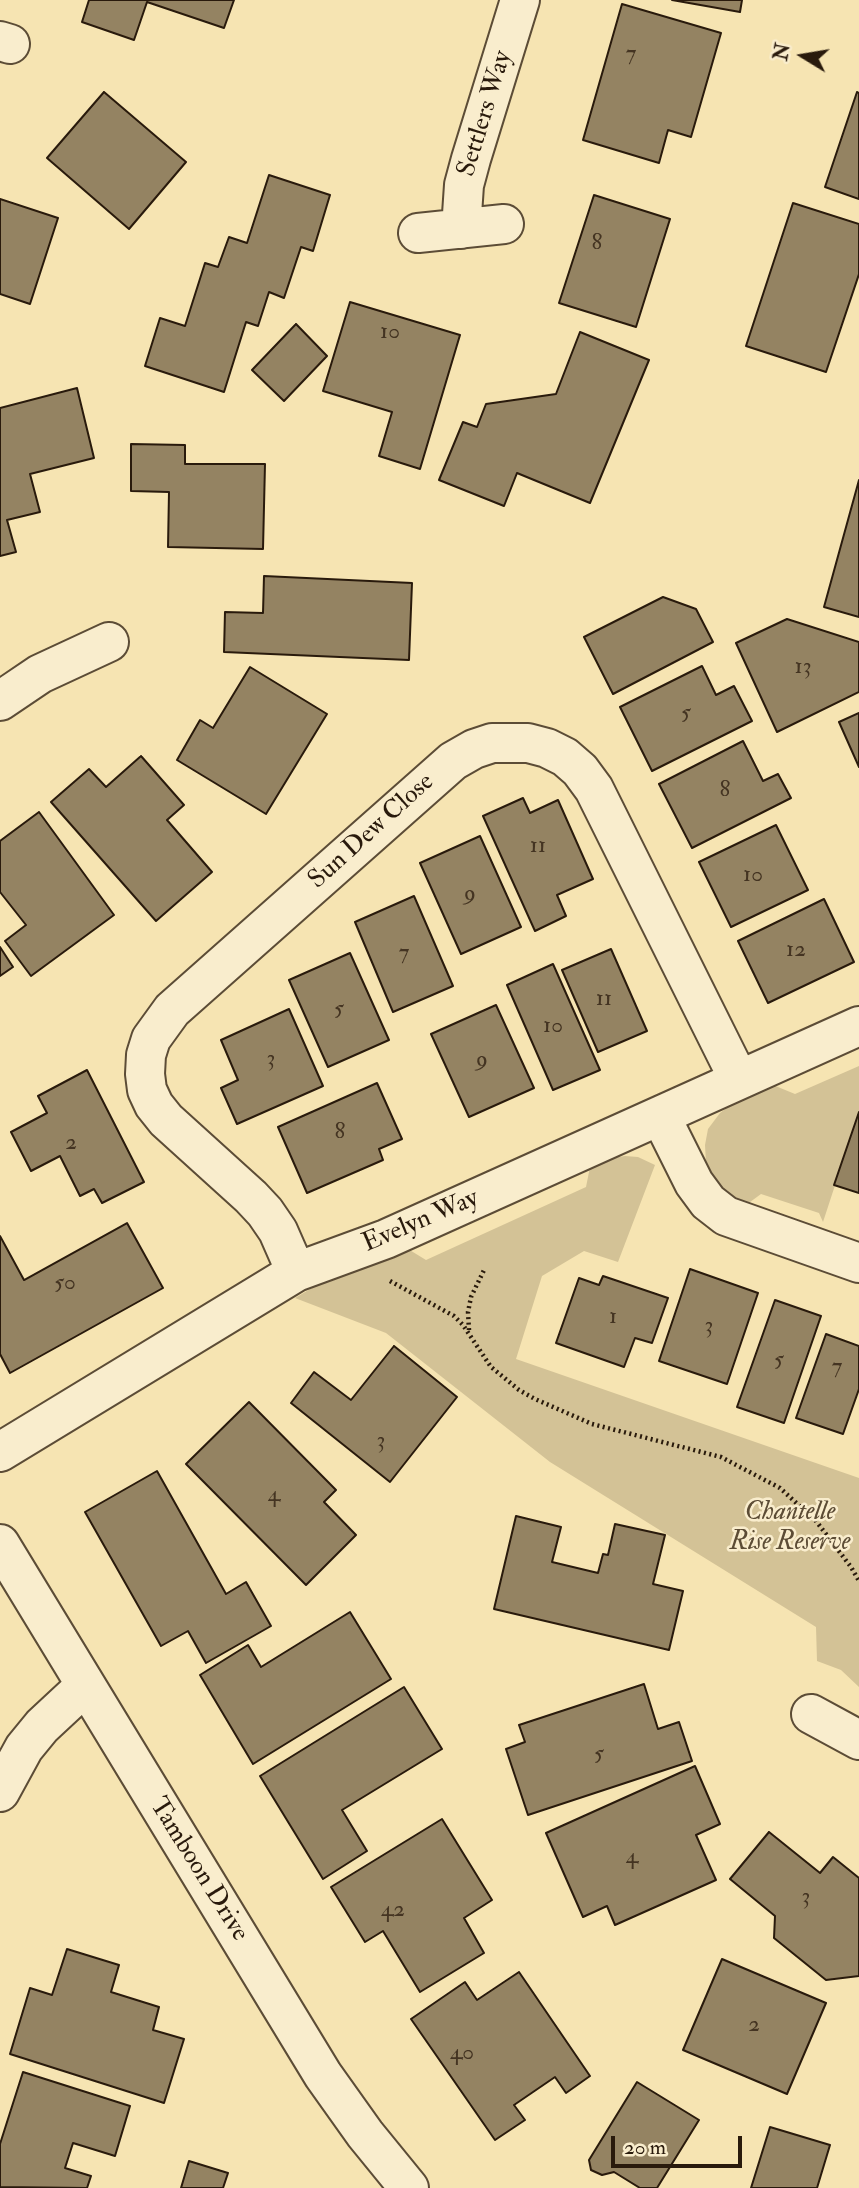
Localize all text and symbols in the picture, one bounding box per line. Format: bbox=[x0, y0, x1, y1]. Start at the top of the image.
north arrow bbox=[768, 21, 838, 91]
house number: 7 bbox=[626, 41, 636, 69]
text: N bbox=[769, 41, 796, 63]
street label: Settlers Way bbox=[452, 47, 520, 181]
house number: 8 bbox=[592, 230, 602, 258]
house number: 10 bbox=[380, 319, 400, 347]
house number: 13 bbox=[794, 654, 812, 682]
house number: 5 bbox=[681, 700, 691, 728]
street label: Sun Dew Close bbox=[303, 768, 441, 896]
house number: 8 bbox=[720, 777, 730, 805]
house number: 11 bbox=[530, 833, 546, 861]
house number: 10 bbox=[743, 862, 763, 890]
house number: 9 bbox=[464, 881, 476, 909]
house number: 12 bbox=[786, 937, 806, 965]
house number: 7 bbox=[399, 940, 409, 968]
house number: 11 bbox=[596, 986, 612, 1014]
house number: 5 bbox=[334, 996, 344, 1024]
house number: 10 bbox=[543, 1013, 563, 1041]
house number: 3 bbox=[267, 1046, 275, 1074]
house number: 9 bbox=[476, 1047, 488, 1075]
house number: 8 bbox=[335, 1119, 345, 1147]
house number: 2 bbox=[65, 1130, 77, 1158]
street label: Evelyn Way bbox=[358, 1184, 484, 1260]
house number: 50 bbox=[54, 1270, 76, 1298]
house number: 1 bbox=[609, 1304, 617, 1332]
house number: 3 bbox=[705, 1313, 713, 1341]
house number: 5 bbox=[774, 1347, 784, 1375]
house number: 7 bbox=[832, 1354, 842, 1382]
house number: 3 bbox=[377, 1428, 385, 1456]
house number: 4 bbox=[268, 1482, 280, 1510]
park label: Chantelle Rise Reserve bbox=[730, 1497, 850, 1558]
house number: 5 bbox=[594, 1741, 604, 1769]
street label: Tamboon Drive bbox=[141, 1792, 255, 1948]
house number: 4 bbox=[626, 1844, 638, 1872]
house number: 3 bbox=[802, 1884, 810, 1912]
house number: 42 bbox=[381, 1897, 405, 1925]
house number: 2 bbox=[748, 2012, 760, 2040]
house number: 40 bbox=[450, 2040, 474, 2068]
scale bar bbox=[614, 2122, 745, 2166]
text: 20 m bbox=[624, 2134, 666, 2161]

